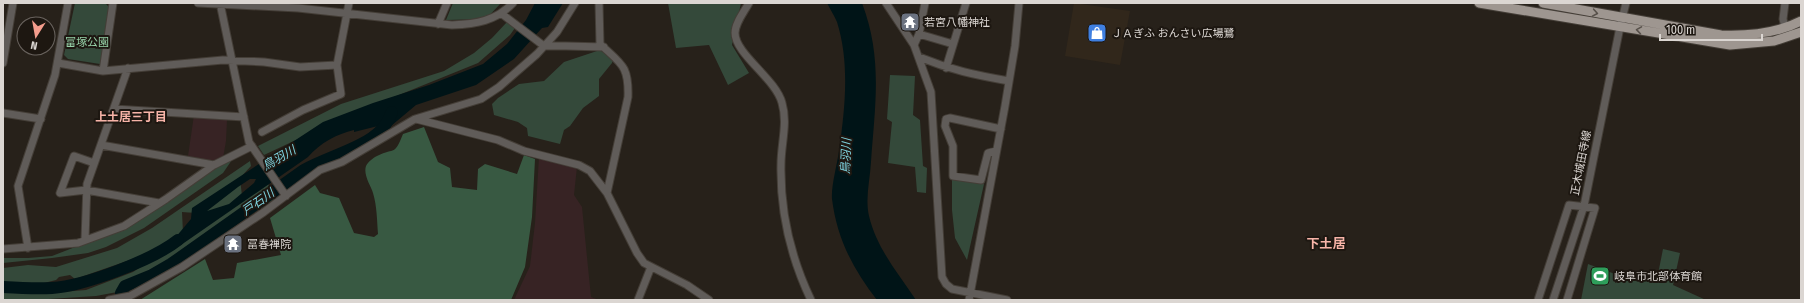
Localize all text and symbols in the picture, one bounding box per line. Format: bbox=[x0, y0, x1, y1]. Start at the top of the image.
one-way arrow bbox=[1592, 8, 1598, 16]
temple icon: 若宮八幡神社 bbox=[899, 11, 921, 33]
north arrow bbox=[16, 16, 56, 56]
place label: 若宮八幡神社 bbox=[924, 16, 990, 29]
scale bar bbox=[1660, 16, 1762, 42]
shop icon: ＪＡぎふ おんさい広場鷺 bbox=[1086, 22, 1108, 44]
text: 100 m bbox=[1666, 23, 1695, 37]
one-way arrow bbox=[1636, 26, 1642, 35]
place label: ＪＡぎふ おんさい広場鷺 bbox=[1111, 27, 1235, 40]
park label: 富塚公園 bbox=[65, 36, 109, 49]
text: N bbox=[30, 38, 39, 52]
district label: 上土居三丁目 bbox=[95, 110, 167, 124]
street label: 正木城田寺線 bbox=[1568, 129, 1594, 197]
water label: 鳥羽川 bbox=[838, 136, 854, 174]
water label: 鳥羽川 bbox=[260, 142, 300, 173]
water label: 戸石川 bbox=[239, 185, 278, 218]
temple icon: 冨春禅院 bbox=[222, 233, 244, 255]
district label: 下土居 bbox=[1306, 236, 1346, 251]
place label: 冨春禅院 bbox=[247, 238, 291, 251]
sports icon: 岐阜市北部体育館 bbox=[1589, 265, 1611, 287]
place label: 岐阜市北部体育館 bbox=[1614, 270, 1702, 283]

